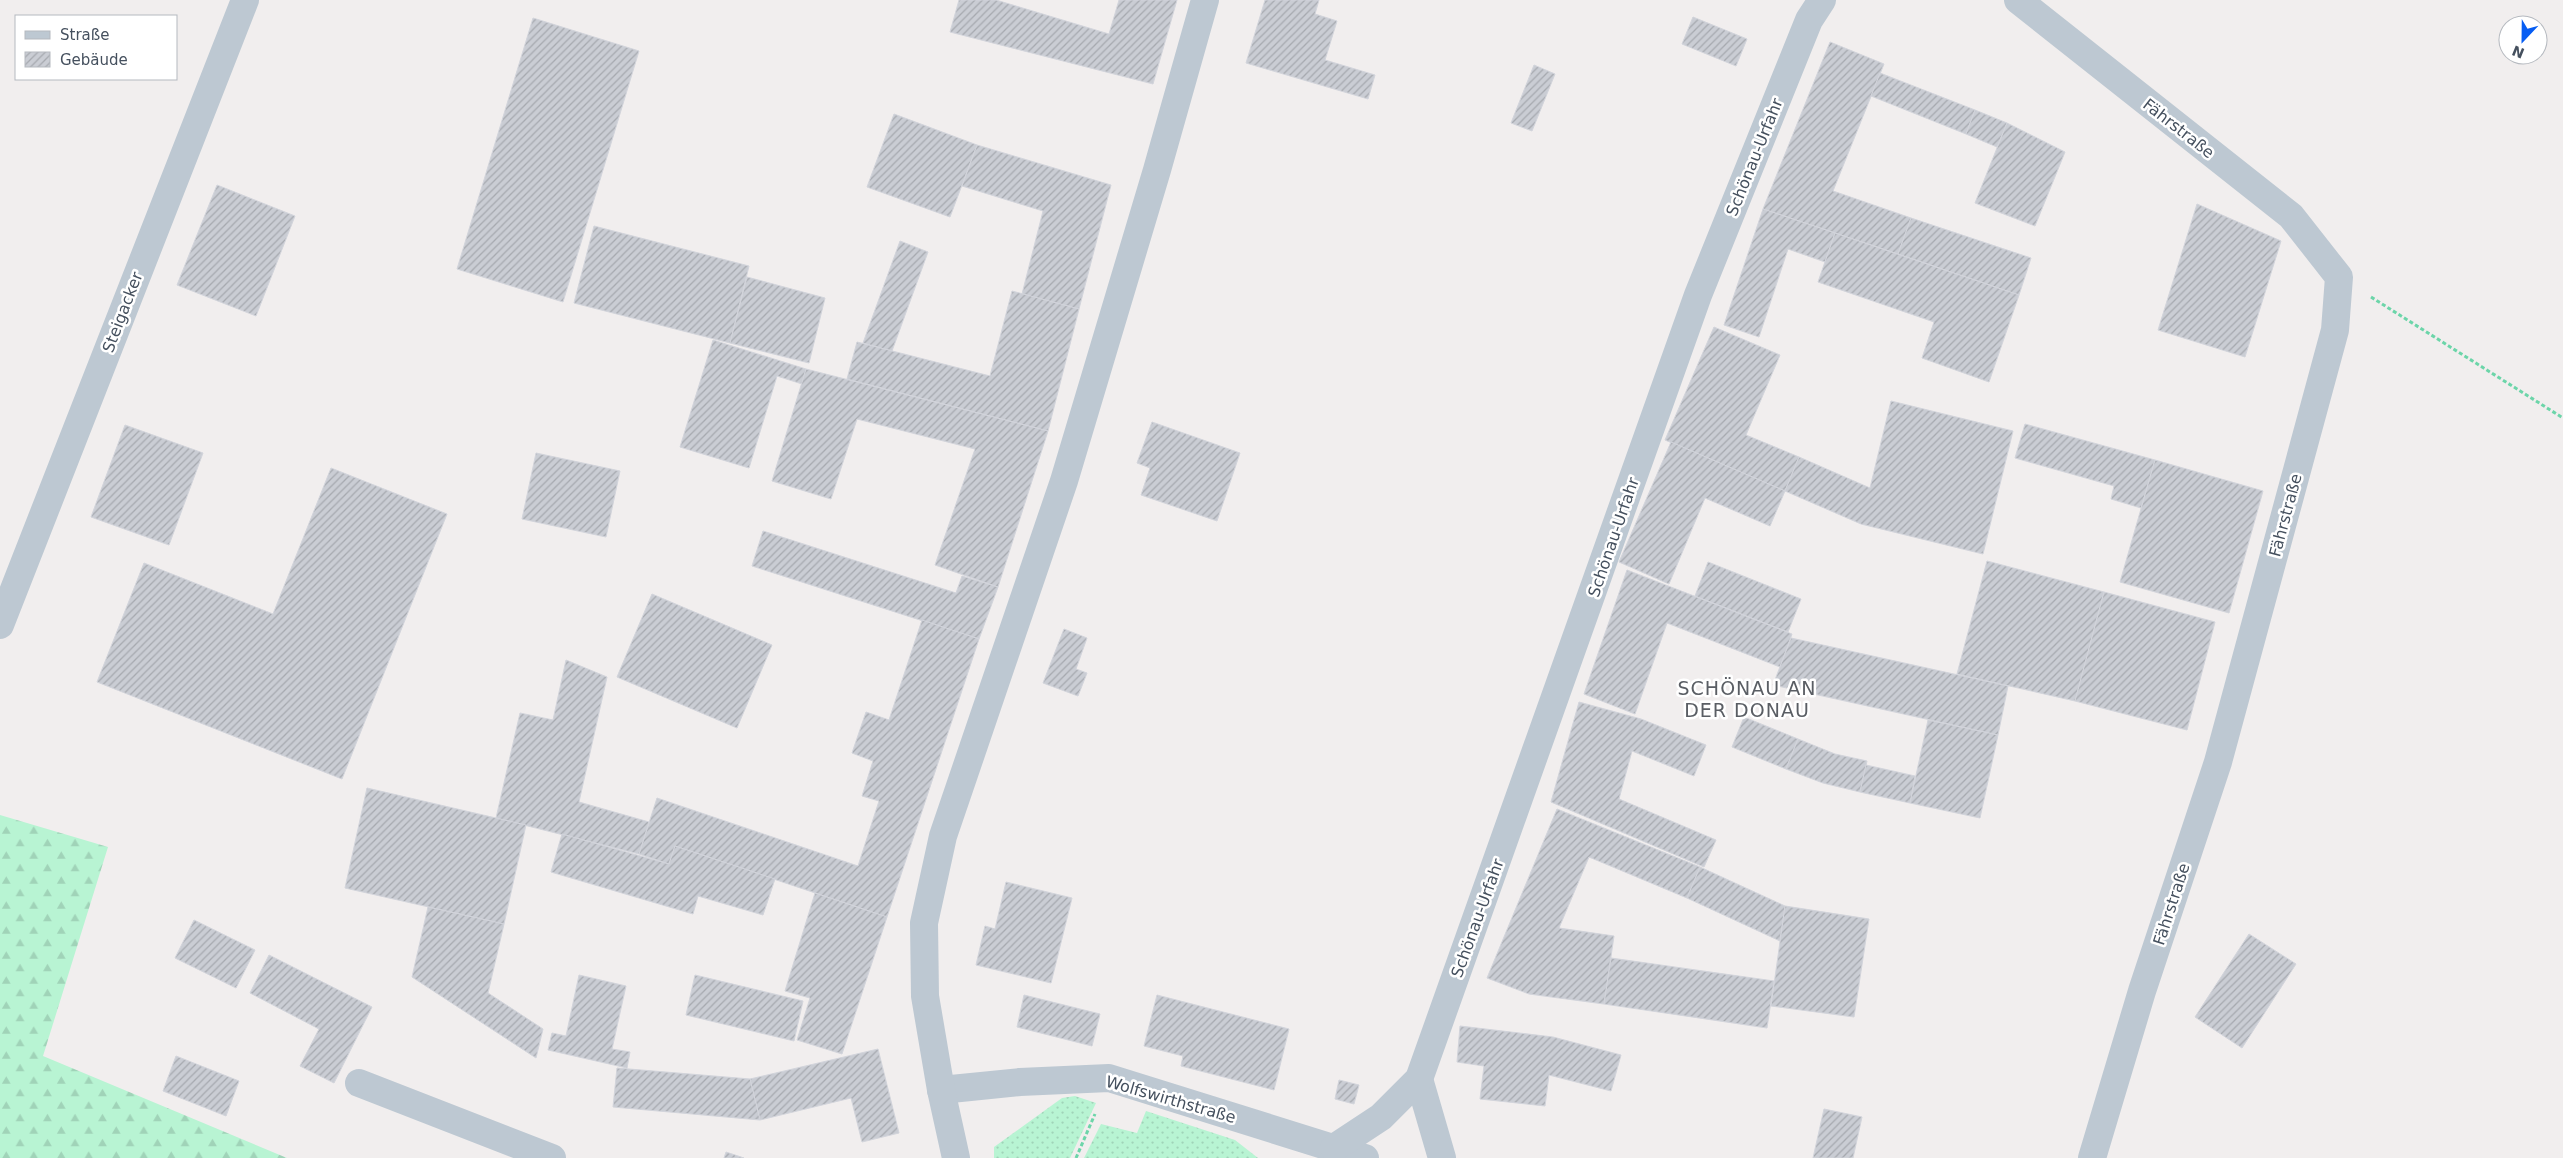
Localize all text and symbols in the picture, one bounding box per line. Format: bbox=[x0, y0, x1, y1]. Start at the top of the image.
legend bbox=[15, 15, 178, 80]
north arrow bbox=[2498, 15, 2548, 65]
text: Straße bbox=[60, 26, 109, 44]
text: N bbox=[2510, 42, 2527, 62]
text: Gebäude bbox=[60, 51, 128, 69]
street label: Schönau-Urfahr bbox=[1722, 95, 1787, 219]
street label: Fährstraße bbox=[2139, 95, 2218, 162]
street label: Steigacker bbox=[98, 269, 147, 355]
street label: Fährstraße bbox=[2265, 472, 2306, 559]
street label: Schönau-Urfahr bbox=[1584, 474, 1643, 599]
district label: SCHÖNAU AN DER DONAU bbox=[1678, 677, 1816, 721]
street label: Schönau-Urfahr bbox=[1447, 856, 1508, 980]
street label: Fährstraße bbox=[2149, 861, 2194, 948]
street label: Wolfswirthstraße bbox=[1104, 1072, 1238, 1127]

